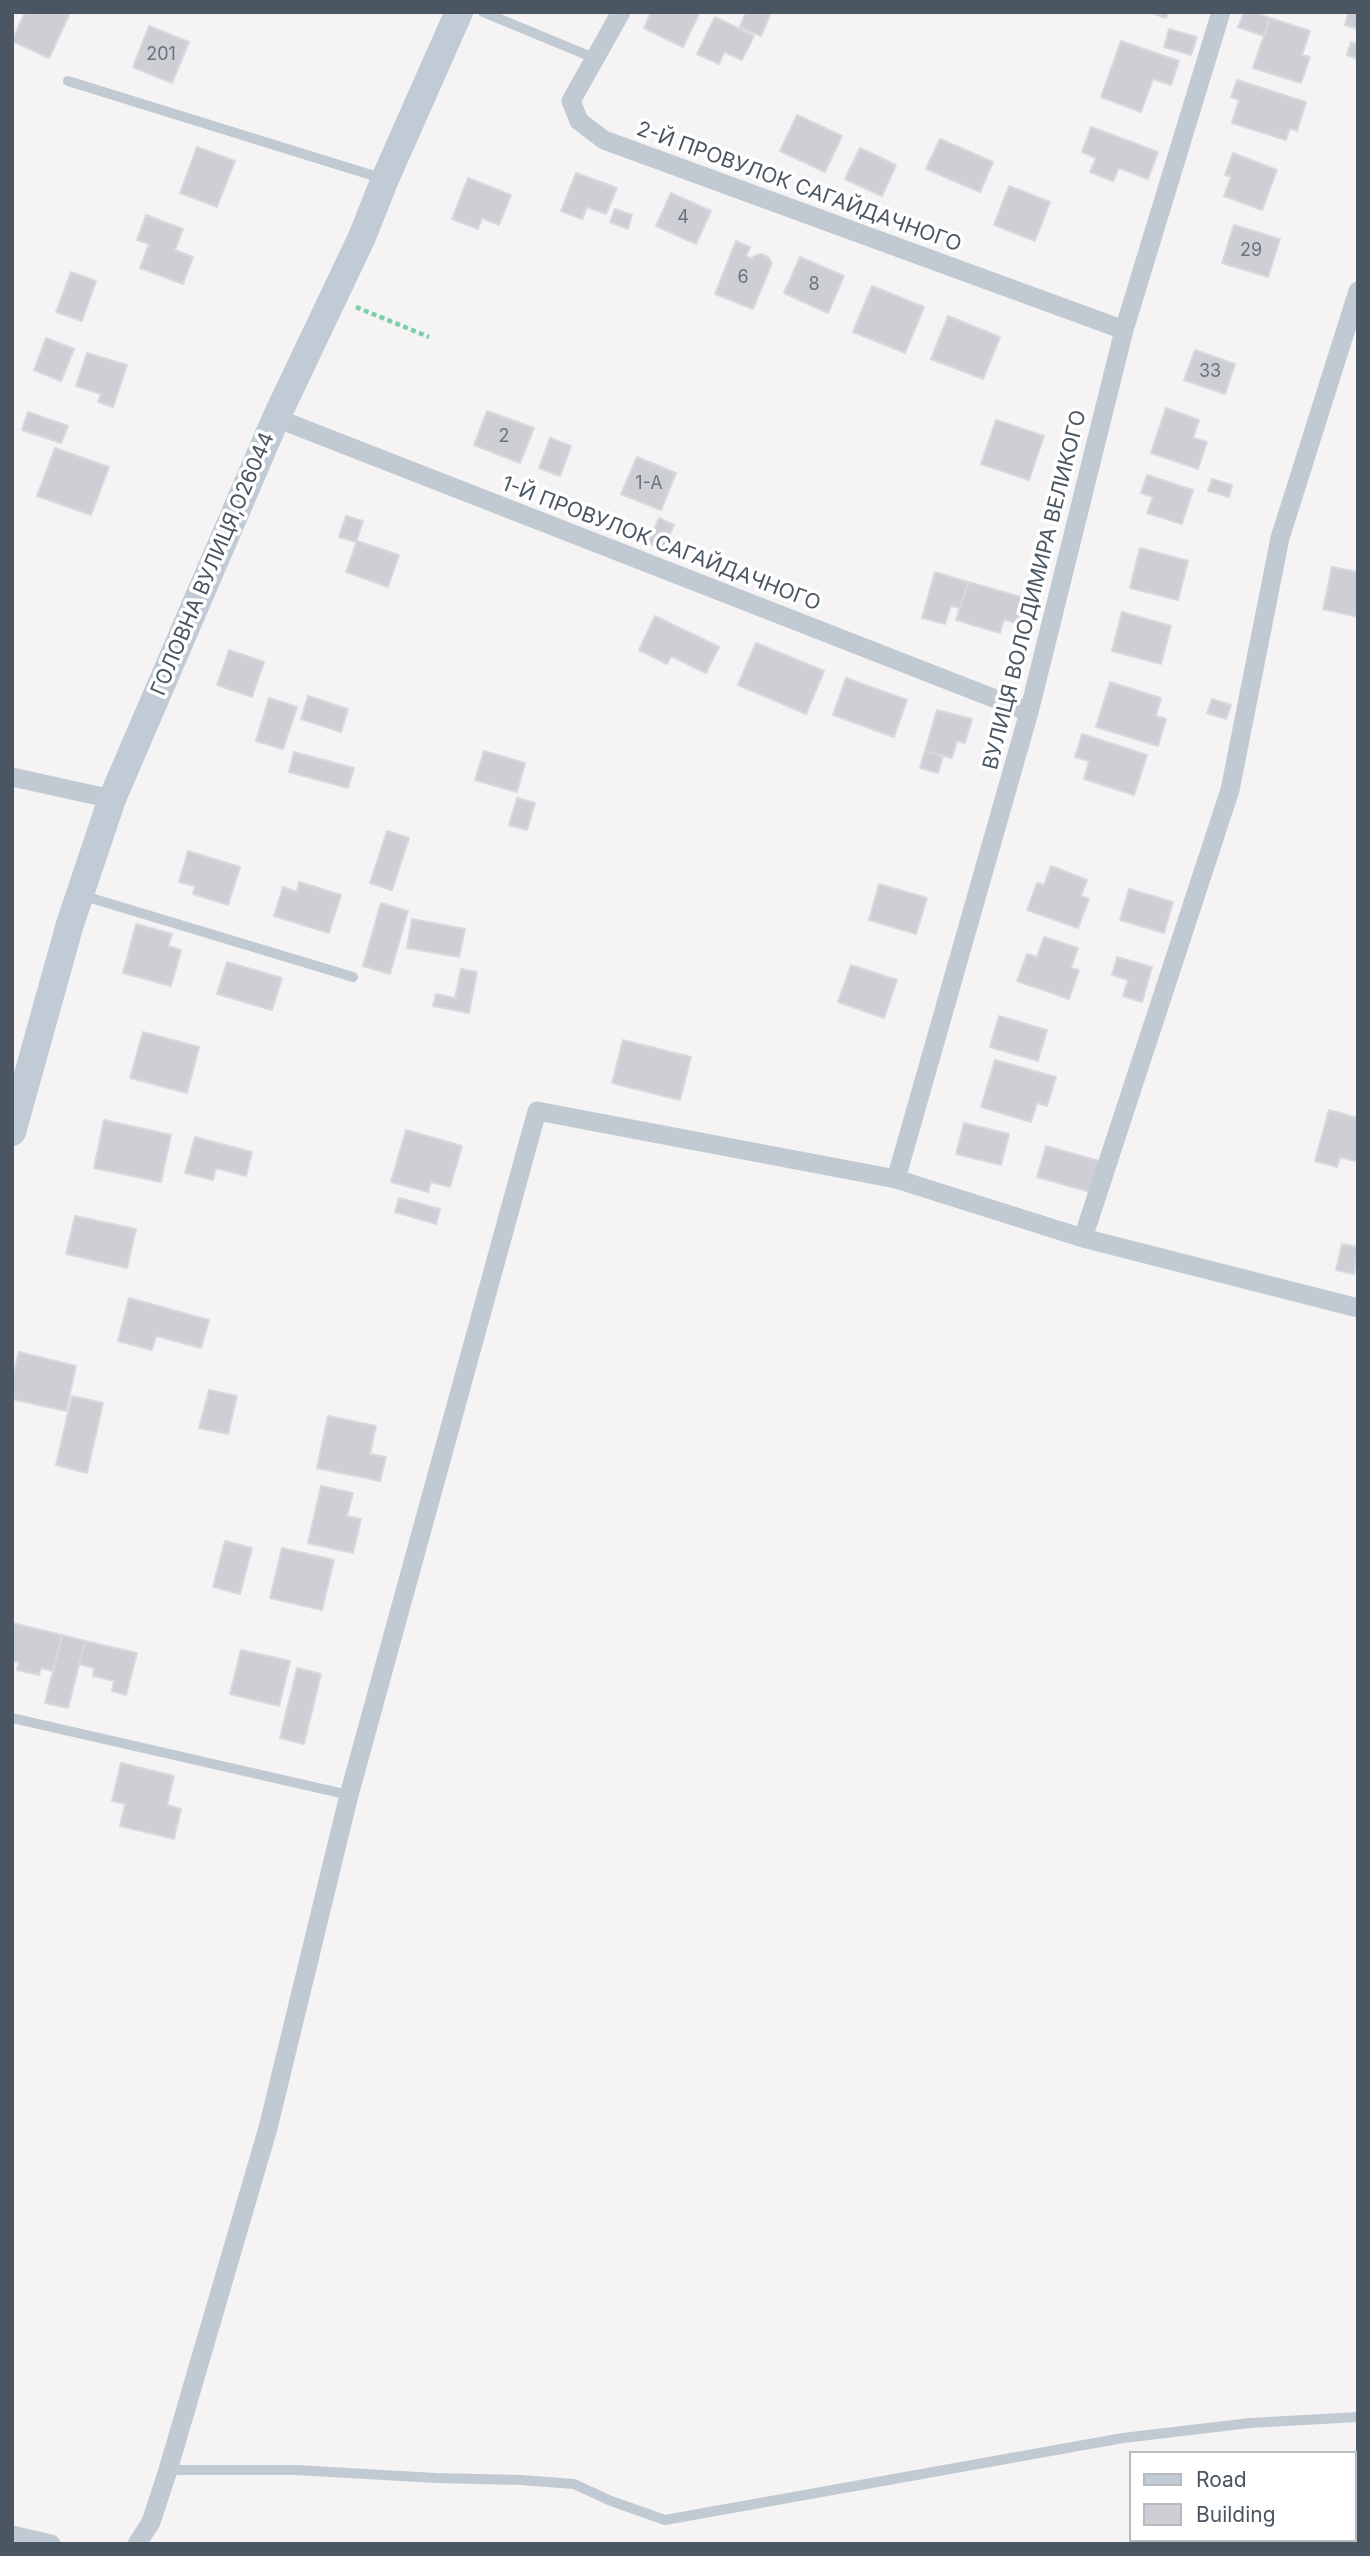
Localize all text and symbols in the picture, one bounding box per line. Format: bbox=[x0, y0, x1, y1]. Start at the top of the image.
house number: 201 bbox=[146, 44, 176, 66]
street label: 2-Й ПРОВУЛОК САГАЙДАЧНОГО bbox=[633, 116, 965, 258]
house number: 4 bbox=[677, 207, 689, 229]
house number: 29 bbox=[1240, 240, 1262, 262]
house number: 6 bbox=[737, 267, 749, 289]
house number: 8 bbox=[808, 274, 820, 296]
house number: 33 bbox=[1199, 361, 1221, 383]
street label: ВУЛИЦЯ ВОЛОДИМИРА ВЕЛИКОГО bbox=[978, 408, 1092, 772]
house number: 2 bbox=[499, 426, 509, 448]
street label: ГОЛОВНА ВУЛИЦЯ,О26044 bbox=[146, 429, 280, 699]
street label: 1-Й ПРОВУЛОК САГАЙДАЧНОГО bbox=[498, 471, 824, 617]
house number: 1-А bbox=[635, 473, 663, 495]
legend bbox=[1128, 2451, 1356, 2542]
text: Road bbox=[1196, 2467, 1247, 2492]
text: Building bbox=[1196, 2502, 1276, 2527]

